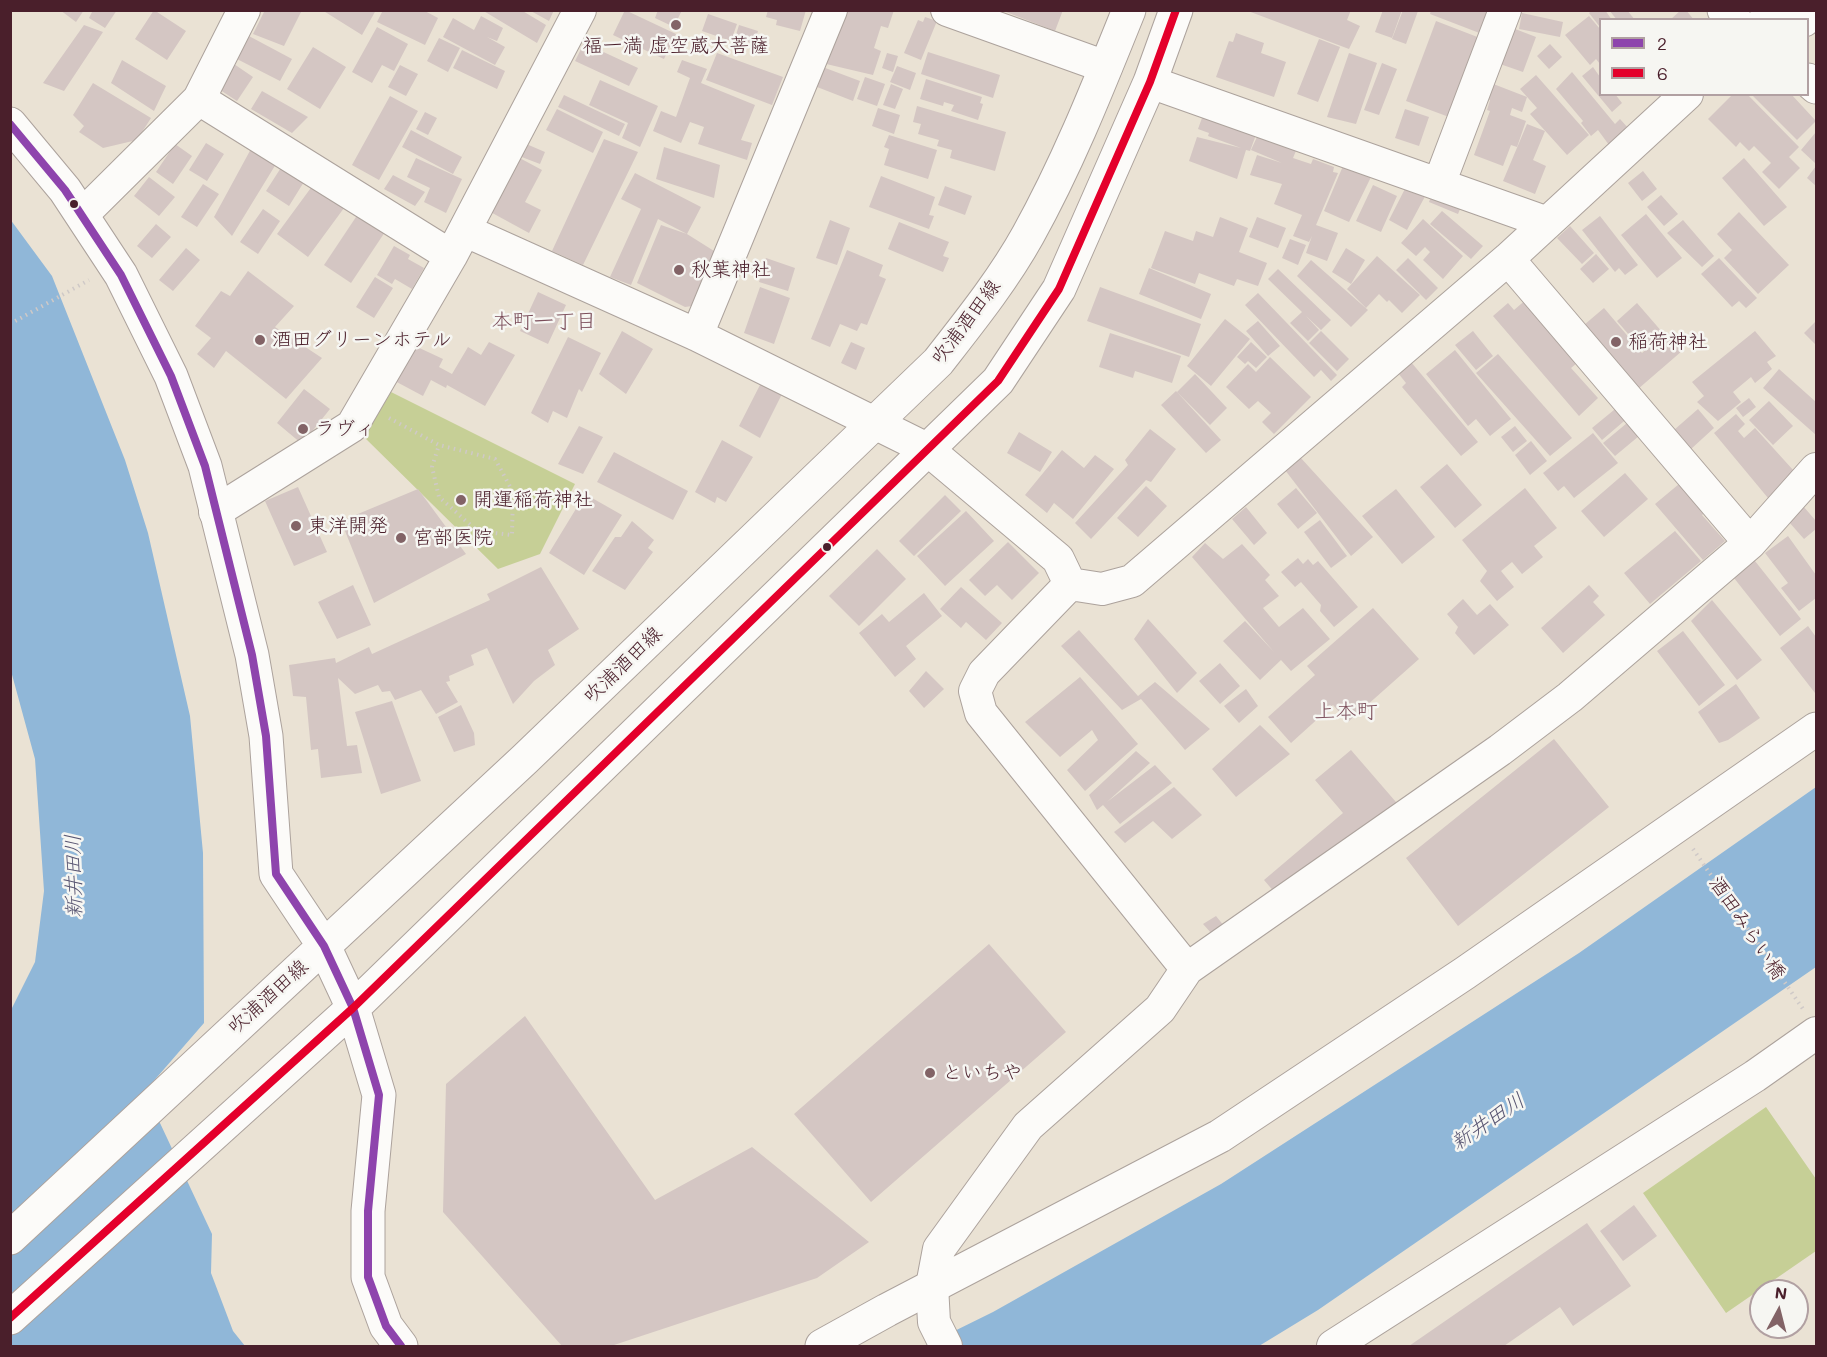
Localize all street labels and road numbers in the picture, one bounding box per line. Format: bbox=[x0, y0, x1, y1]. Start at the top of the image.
street label: 吹浦酒田線 bbox=[926, 275, 1006, 369]
street label: 吹浦酒田線 bbox=[579, 622, 667, 708]
street label: 酒田みらい橋 bbox=[1704, 872, 1790, 984]
street label: 吹浦酒田線 bbox=[223, 955, 313, 1039]

